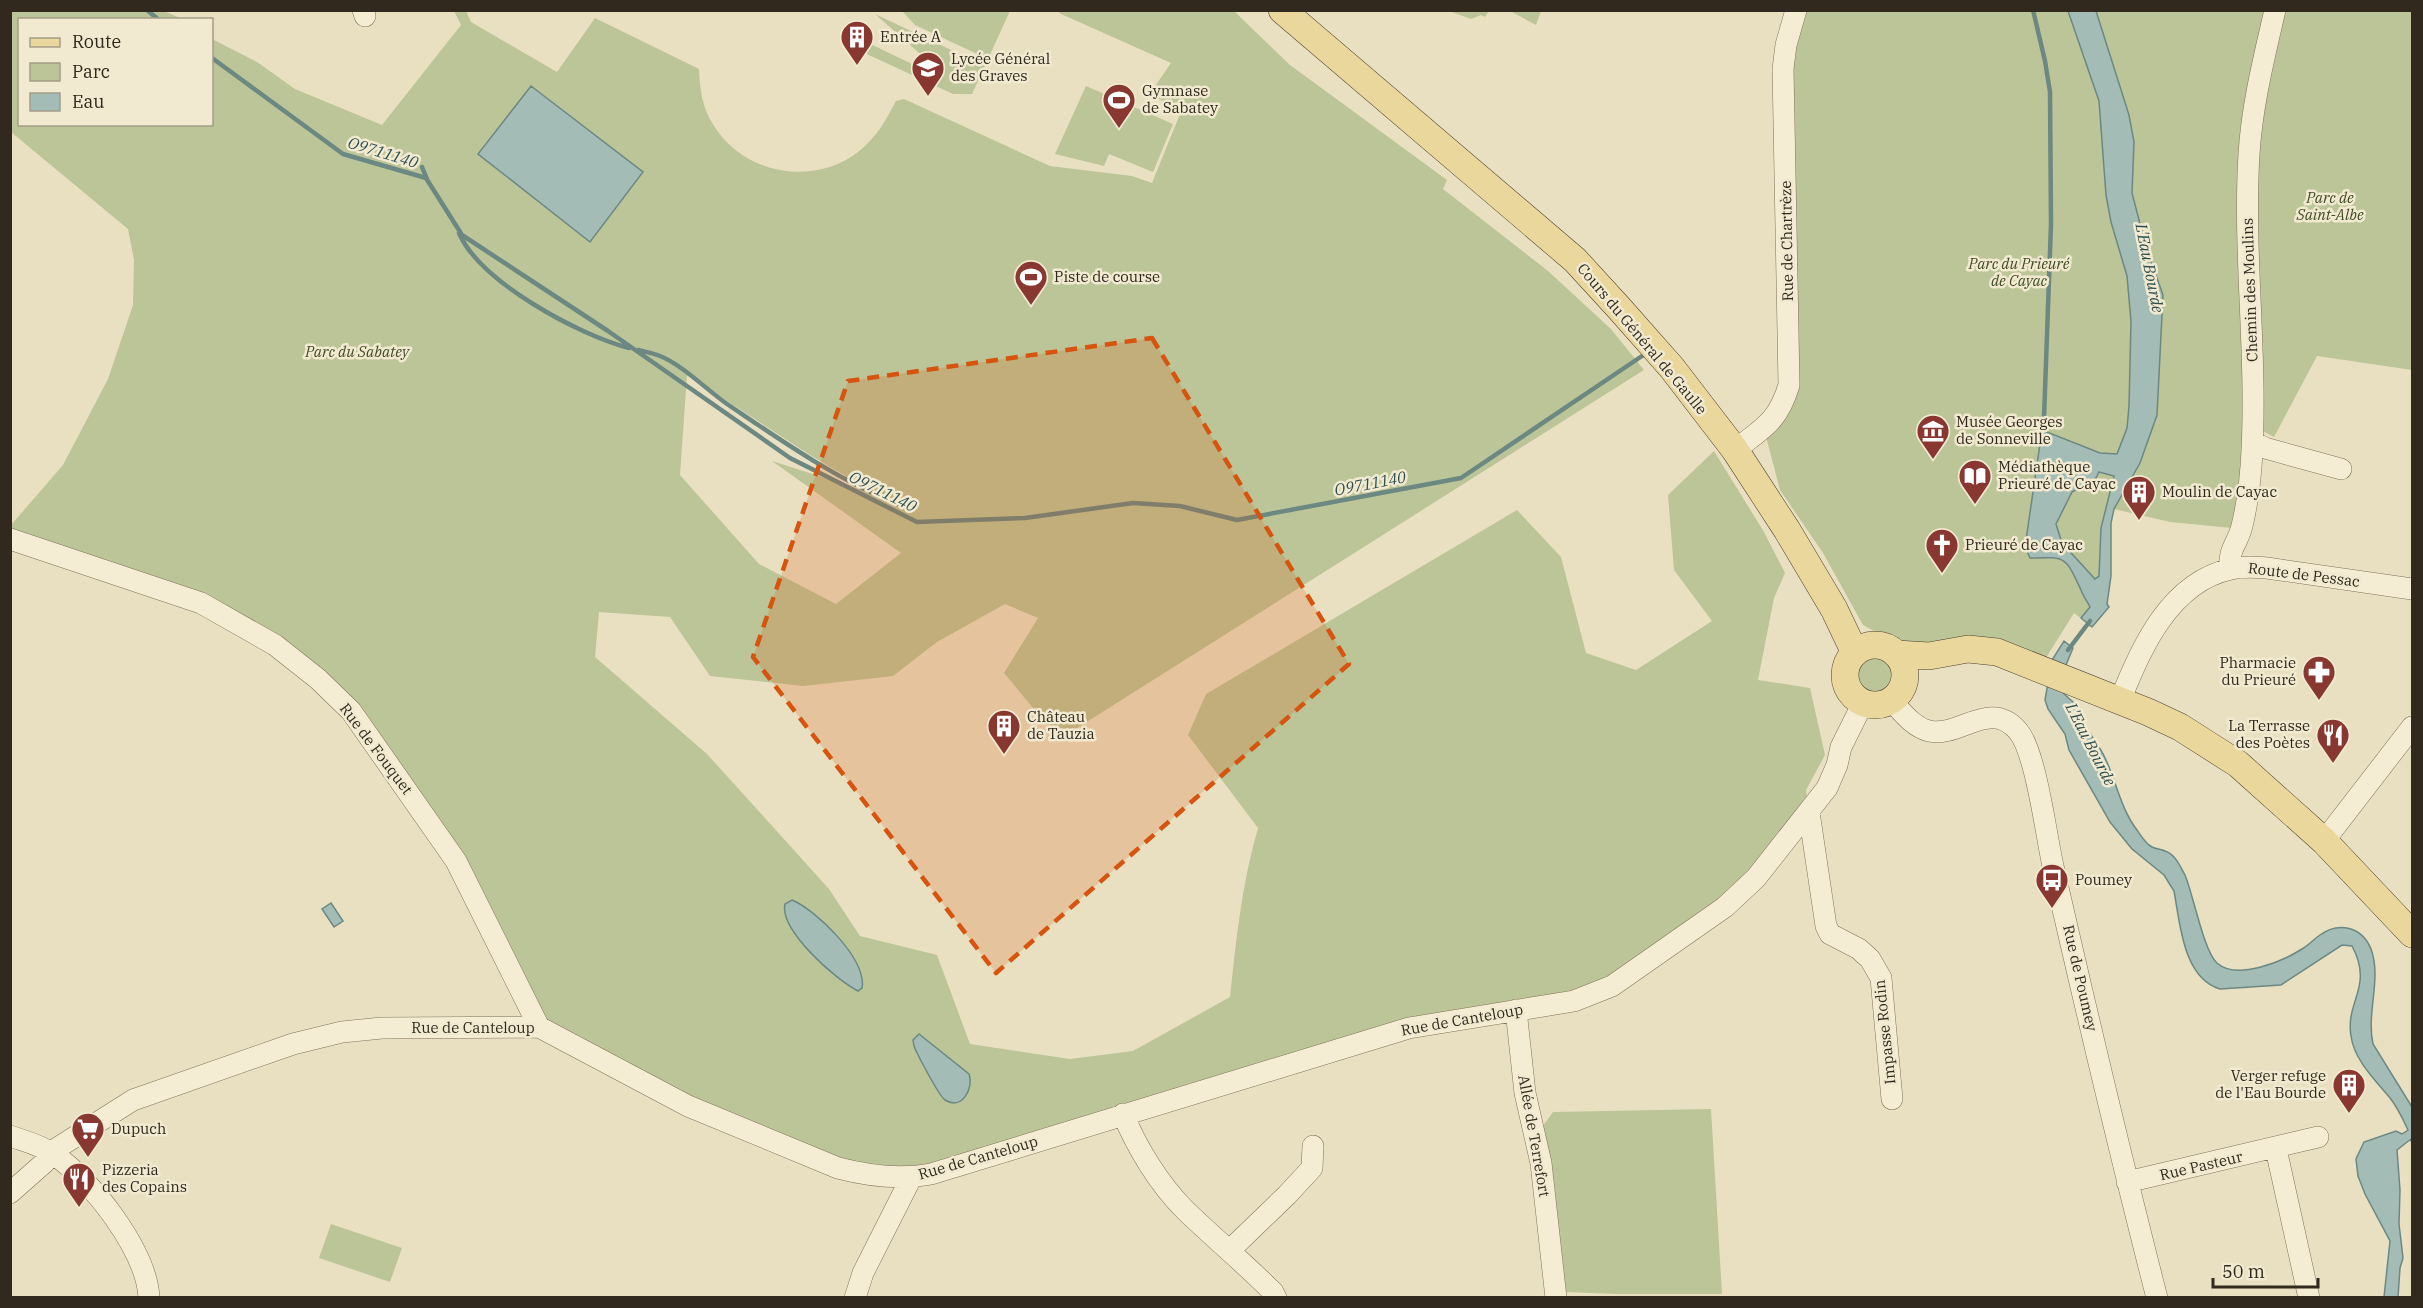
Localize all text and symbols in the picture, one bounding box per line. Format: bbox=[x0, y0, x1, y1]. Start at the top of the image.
legend bbox=[18, 18, 213, 126]
building icon: Entrée A bbox=[839, 19, 875, 66]
place label: Entrée A bbox=[880, 27, 942, 46]
text: Route bbox=[72, 30, 121, 53]
place label: Lycée Général des Graves bbox=[951, 49, 1050, 85]
school or university icon: Lycée Général des Graves bbox=[910, 50, 946, 97]
text: Parc bbox=[72, 60, 110, 83]
place label: Gymnase de Sabatey bbox=[1142, 81, 1218, 117]
sports icon: Gymnase de Sabatey bbox=[1101, 82, 1137, 129]
text: Eau bbox=[72, 90, 104, 113]
water label: O9711140 bbox=[345, 132, 421, 172]
street label: Rue de Chartrèze bbox=[1776, 180, 1797, 302]
park label: Parc de Saint-Albe bbox=[2295, 188, 2364, 224]
street label: Chemin des Moulins bbox=[2237, 218, 2262, 362]
water label: L'Eau Bourde bbox=[2131, 221, 2168, 314]
park label: Parc du Prieuré de Cayac bbox=[1968, 254, 2070, 290]
sports icon: Piste de course bbox=[1013, 259, 1049, 306]
street label: Cours du Général de Gaulle bbox=[1573, 259, 1711, 418]
place label: Piste de course bbox=[1054, 267, 1160, 286]
park label: Parc du Sabatey bbox=[304, 342, 410, 361]
place label: Musée Georges de Sonneville bbox=[1956, 412, 2063, 448]
museum icon: Musée Georges de Sonneville bbox=[1915, 413, 1951, 460]
place label: Médiathèque Prieuré de Cayac bbox=[1998, 457, 2116, 493]
library icon: Médiathèque Prieuré de Cayac bbox=[1957, 458, 1993, 505]
water label: O9711140 bbox=[846, 466, 920, 516]
water label: O9711140 bbox=[1333, 466, 1408, 500]
building icon: Moulin de Cayac bbox=[2121, 474, 2157, 521]
place label: Moulin de Cayac bbox=[2162, 482, 2277, 501]
church icon: Prieuré de Cayac bbox=[1924, 527, 1960, 574]
place label: Prieuré de Cayac bbox=[1965, 535, 2083, 554]
street label: Route de Pessac bbox=[2247, 558, 2361, 591]
place label: Pharmacie du Prieuré bbox=[2219, 653, 2296, 689]
pharmacy icon: Pharmacie du Prieuré bbox=[2301, 654, 2337, 701]
water label: L'Eau Bourde bbox=[2061, 698, 2120, 789]
street label: Rue de Fouquet bbox=[336, 699, 417, 798]
place label: Château de Tauzia bbox=[1027, 707, 1095, 743]
building icon: Château de Tauzia bbox=[986, 708, 1022, 755]
place label: La Terrasse des Poètes bbox=[2228, 716, 2310, 752]
restaurant icon: La Terrasse des Poètes bbox=[2315, 717, 2351, 764]
bus stop icon: Poumey bbox=[2034, 862, 2070, 909]
place label: Poumey bbox=[2075, 870, 2132, 889]
street label: Rue de Poumey bbox=[2059, 923, 2102, 1033]
street label: Impasse Rodin bbox=[1870, 978, 1899, 1085]
street label: Rue de Canteloup bbox=[1399, 999, 1524, 1040]
street label: Rue de Canteloup bbox=[411, 1018, 535, 1037]
place label: Verger refuge de l'Eau Bourde bbox=[2215, 1066, 2326, 1102]
building icon: Verger refuge de l'Eau Bourde bbox=[2331, 1067, 2367, 1114]
street label: Allée de Terrefort bbox=[1514, 1073, 1555, 1198]
supermarket icon: Dupuch bbox=[70, 1111, 106, 1158]
place label: Dupuch bbox=[111, 1119, 166, 1138]
street label: Rue de Canteloup bbox=[916, 1131, 1040, 1184]
street label: Rue Pasteur bbox=[2158, 1147, 2245, 1184]
place label: Pizzeria des Copains bbox=[102, 1160, 187, 1196]
restaurant icon: Pizzeria des Copains bbox=[61, 1161, 97, 1208]
scale bar bbox=[2213, 1251, 2318, 1289]
text: 50 m bbox=[2222, 1260, 2265, 1283]

